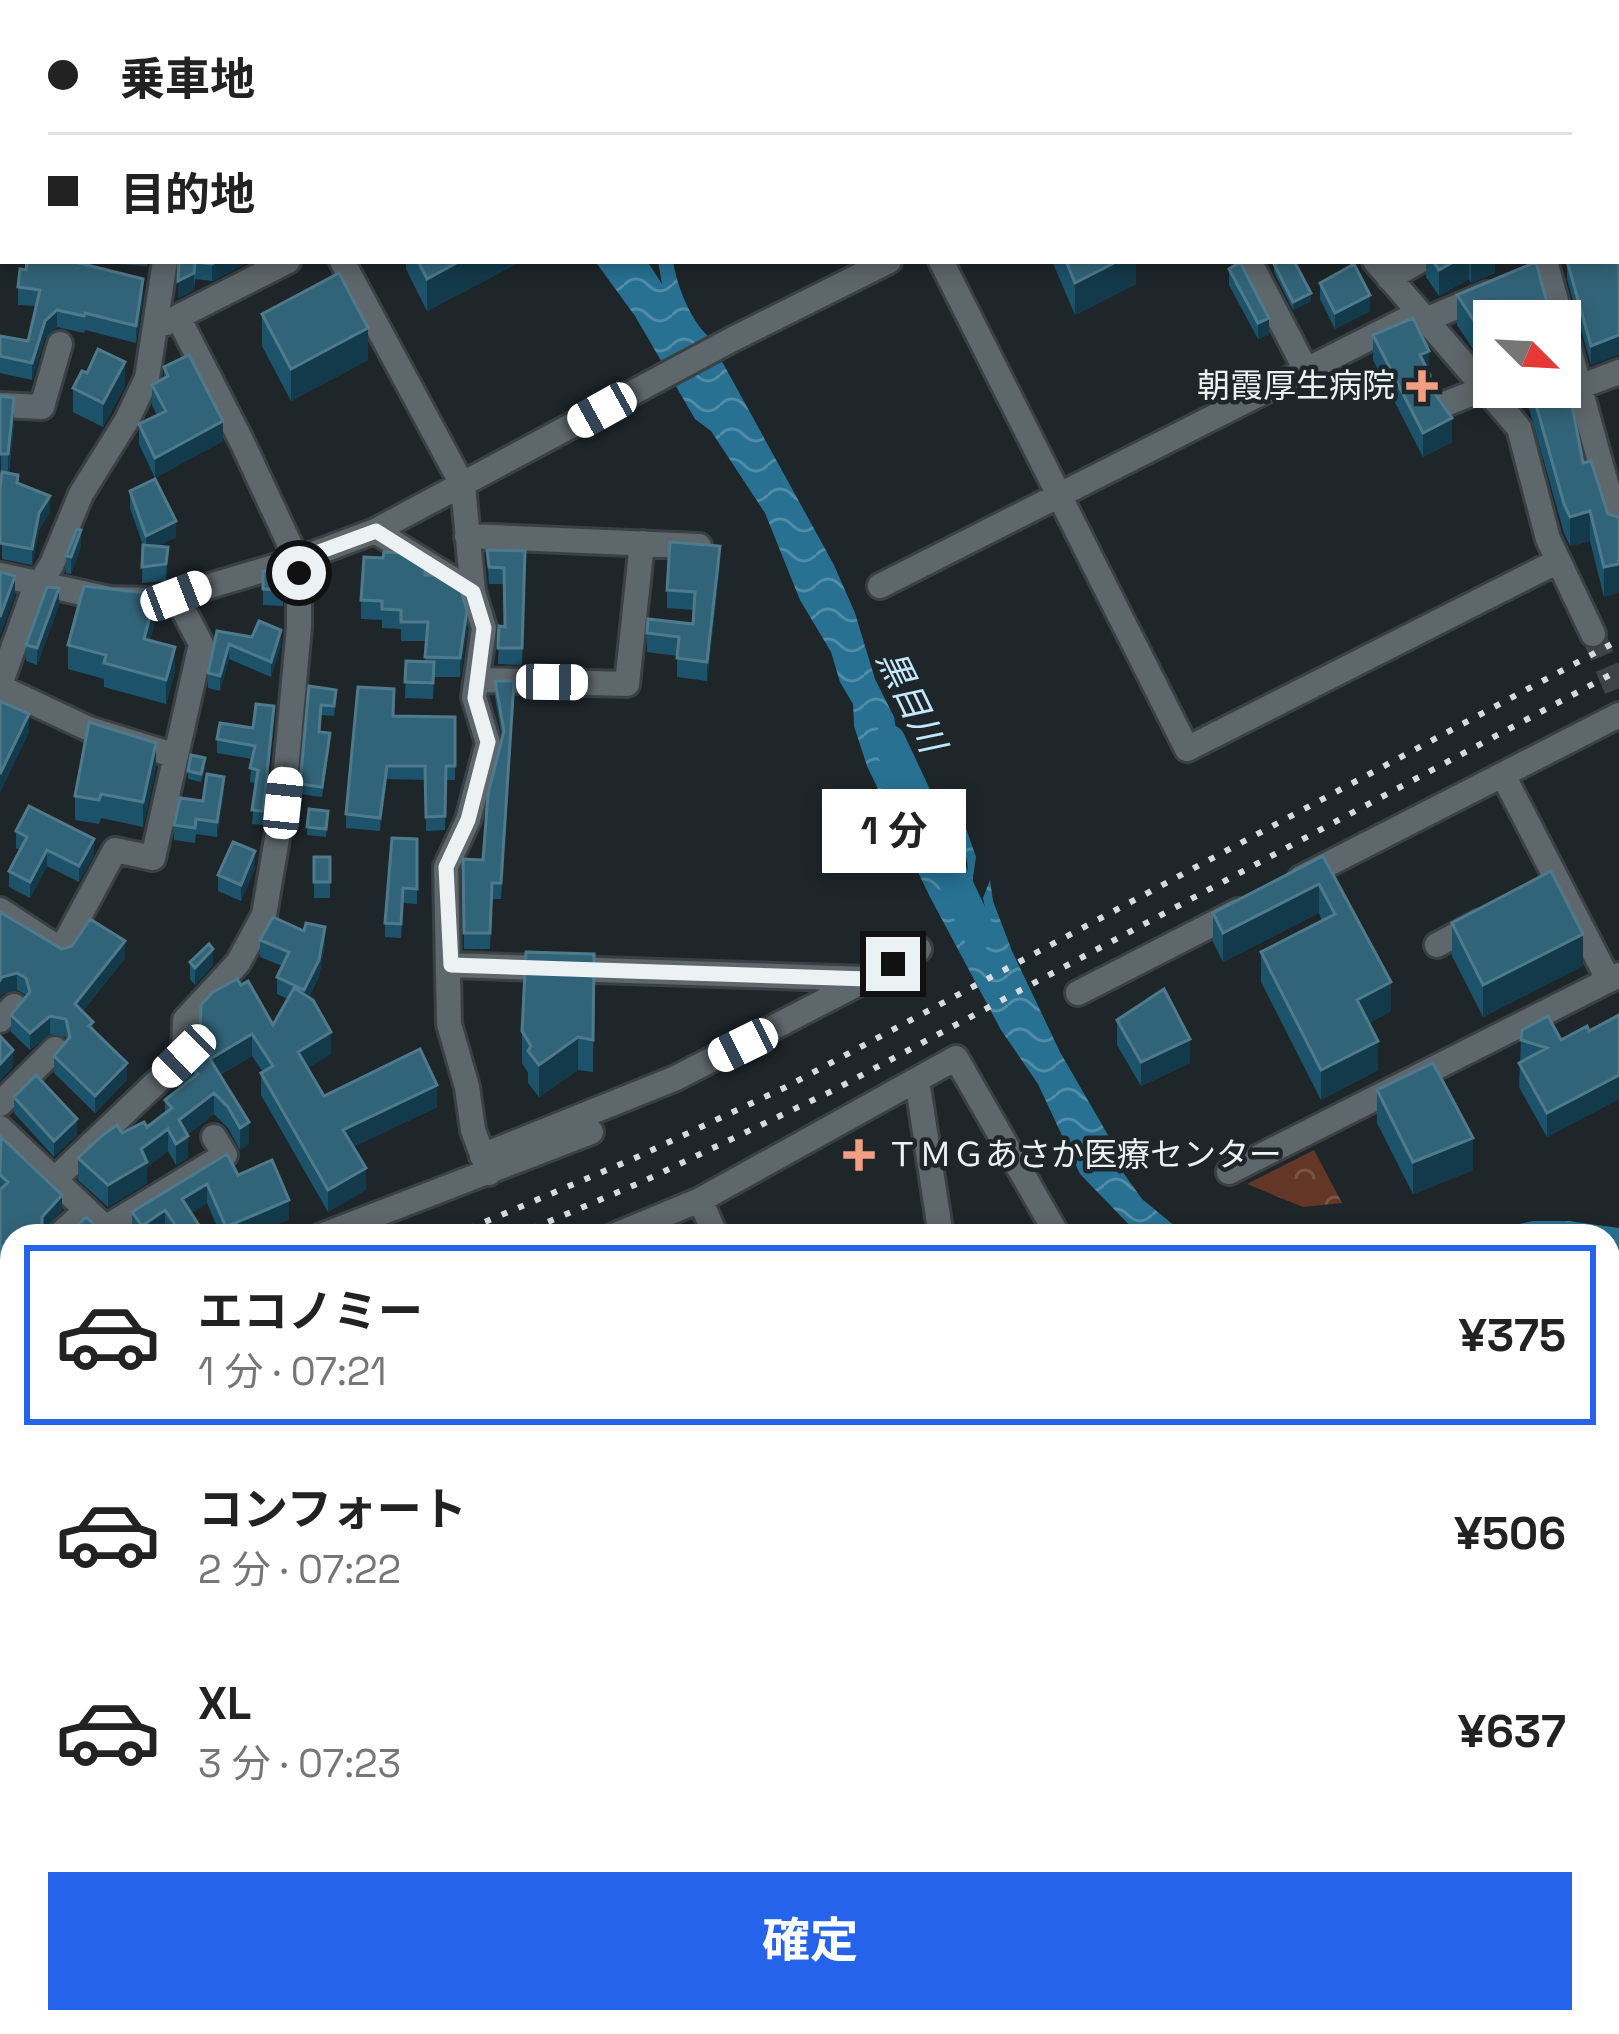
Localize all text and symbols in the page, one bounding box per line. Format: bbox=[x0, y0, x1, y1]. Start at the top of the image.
text: 乗車地 bbox=[120, 51, 255, 108]
text: 目的地 bbox=[120, 166, 255, 223]
north arrow bbox=[1473, 300, 1581, 408]
map controls bbox=[1473, 300, 1581, 408]
place label: 朝霞厚生病院 bbox=[1197, 365, 1395, 407]
marker: 朝霞厚生病院 bbox=[1406, 370, 1438, 402]
car bbox=[562, 377, 642, 443]
route start bbox=[272, 546, 326, 600]
car bbox=[136, 566, 216, 626]
water label: 黒目川 bbox=[867, 642, 957, 763]
car bbox=[516, 663, 588, 701]
car bbox=[261, 765, 305, 841]
callout: 1 分 bbox=[821, 790, 965, 874]
text: 1 分 bbox=[861, 806, 927, 855]
route end bbox=[866, 937, 920, 991]
car bbox=[703, 1013, 783, 1077]
car bbox=[146, 1018, 222, 1094]
place label: ＴＭＧあさか医療センター bbox=[886, 1134, 1282, 1176]
marker: ＴＭＧあさか医療センター bbox=[843, 1139, 875, 1171]
icon: car bbox=[54, 1281, 162, 1389]
text: エコノミー bbox=[198, 1283, 423, 1340]
text: ¥375 bbox=[1459, 1307, 1566, 1364]
text: 1 分 · 07:21 bbox=[198, 1347, 387, 1396]
icon: car bbox=[54, 1479, 162, 1587]
text: コンフォート bbox=[198, 1481, 467, 1538]
text: ¥506 bbox=[1454, 1505, 1566, 1562]
text: 2 分 · 07:22 bbox=[198, 1545, 401, 1594]
text: XL bbox=[198, 1675, 251, 1732]
icon: car bbox=[54, 1677, 162, 1785]
text: ¥637 bbox=[1458, 1703, 1566, 1760]
text: 3 分 · 07:23 bbox=[198, 1739, 401, 1788]
button: 確定 bbox=[48, 1872, 1572, 2010]

